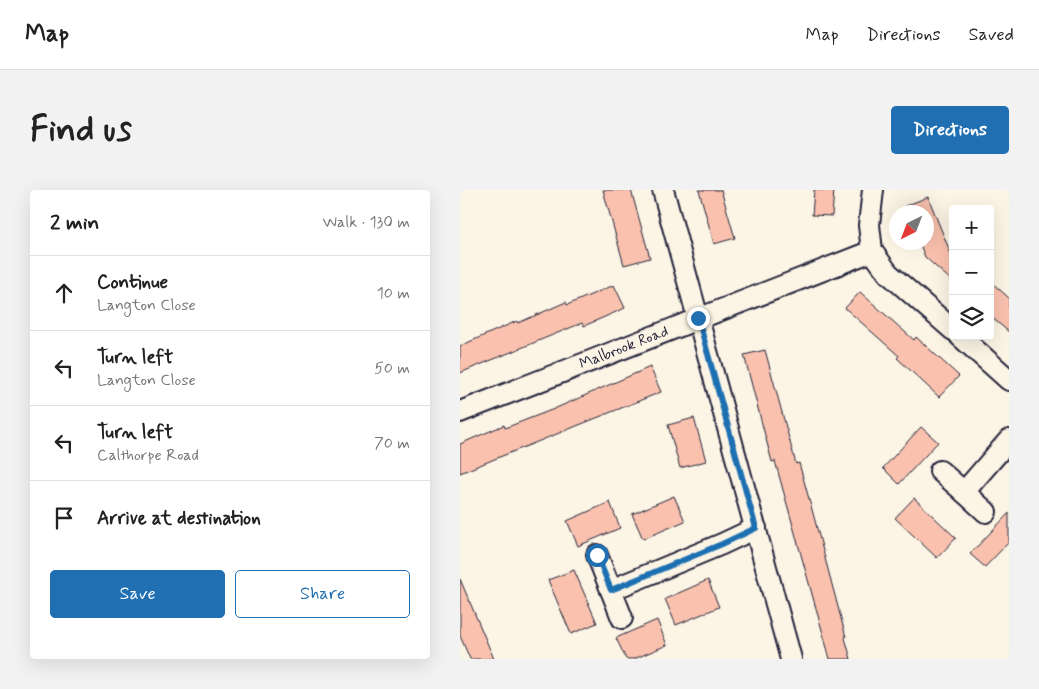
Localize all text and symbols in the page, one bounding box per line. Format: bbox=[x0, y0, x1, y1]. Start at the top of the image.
text: Map bbox=[25, 19, 69, 50]
text: Map bbox=[806, 23, 839, 47]
text: Directions bbox=[867, 23, 941, 47]
text: Saved bbox=[969, 23, 1014, 47]
button: Directions bbox=[891, 106, 1009, 154]
text: Find us bbox=[30, 107, 132, 153]
north arrow bbox=[889, 205, 934, 250]
map controls bbox=[949, 205, 994, 340]
button: + bbox=[949, 205, 994, 250]
text: 2 min bbox=[50, 209, 99, 237]
text: Walk · 130 m bbox=[323, 212, 410, 233]
button: − bbox=[949, 250, 994, 295]
text: Continue bbox=[97, 270, 168, 295]
icon: ahead bbox=[50, 279, 78, 307]
text: 10 m bbox=[377, 283, 410, 304]
text: Langton Close bbox=[97, 295, 196, 316]
button: layers bbox=[949, 295, 994, 340]
route end bbox=[687, 307, 710, 330]
street label: Malbrook Road bbox=[576, 322, 671, 374]
text: Turn left bbox=[97, 345, 173, 370]
icon: left bbox=[50, 354, 78, 382]
text: 50 m bbox=[374, 358, 410, 379]
text: Langton Close bbox=[97, 370, 196, 391]
text: Turn left bbox=[97, 420, 173, 445]
icon: left bbox=[50, 429, 78, 457]
text: 70 m bbox=[374, 433, 410, 454]
text: Calthorpe Road bbox=[97, 445, 199, 466]
icon: arrive bbox=[50, 504, 78, 532]
text: Arrive at destination bbox=[97, 506, 261, 531]
route start bbox=[586, 544, 609, 567]
button: Save bbox=[50, 570, 225, 618]
button: Share bbox=[235, 570, 410, 618]

